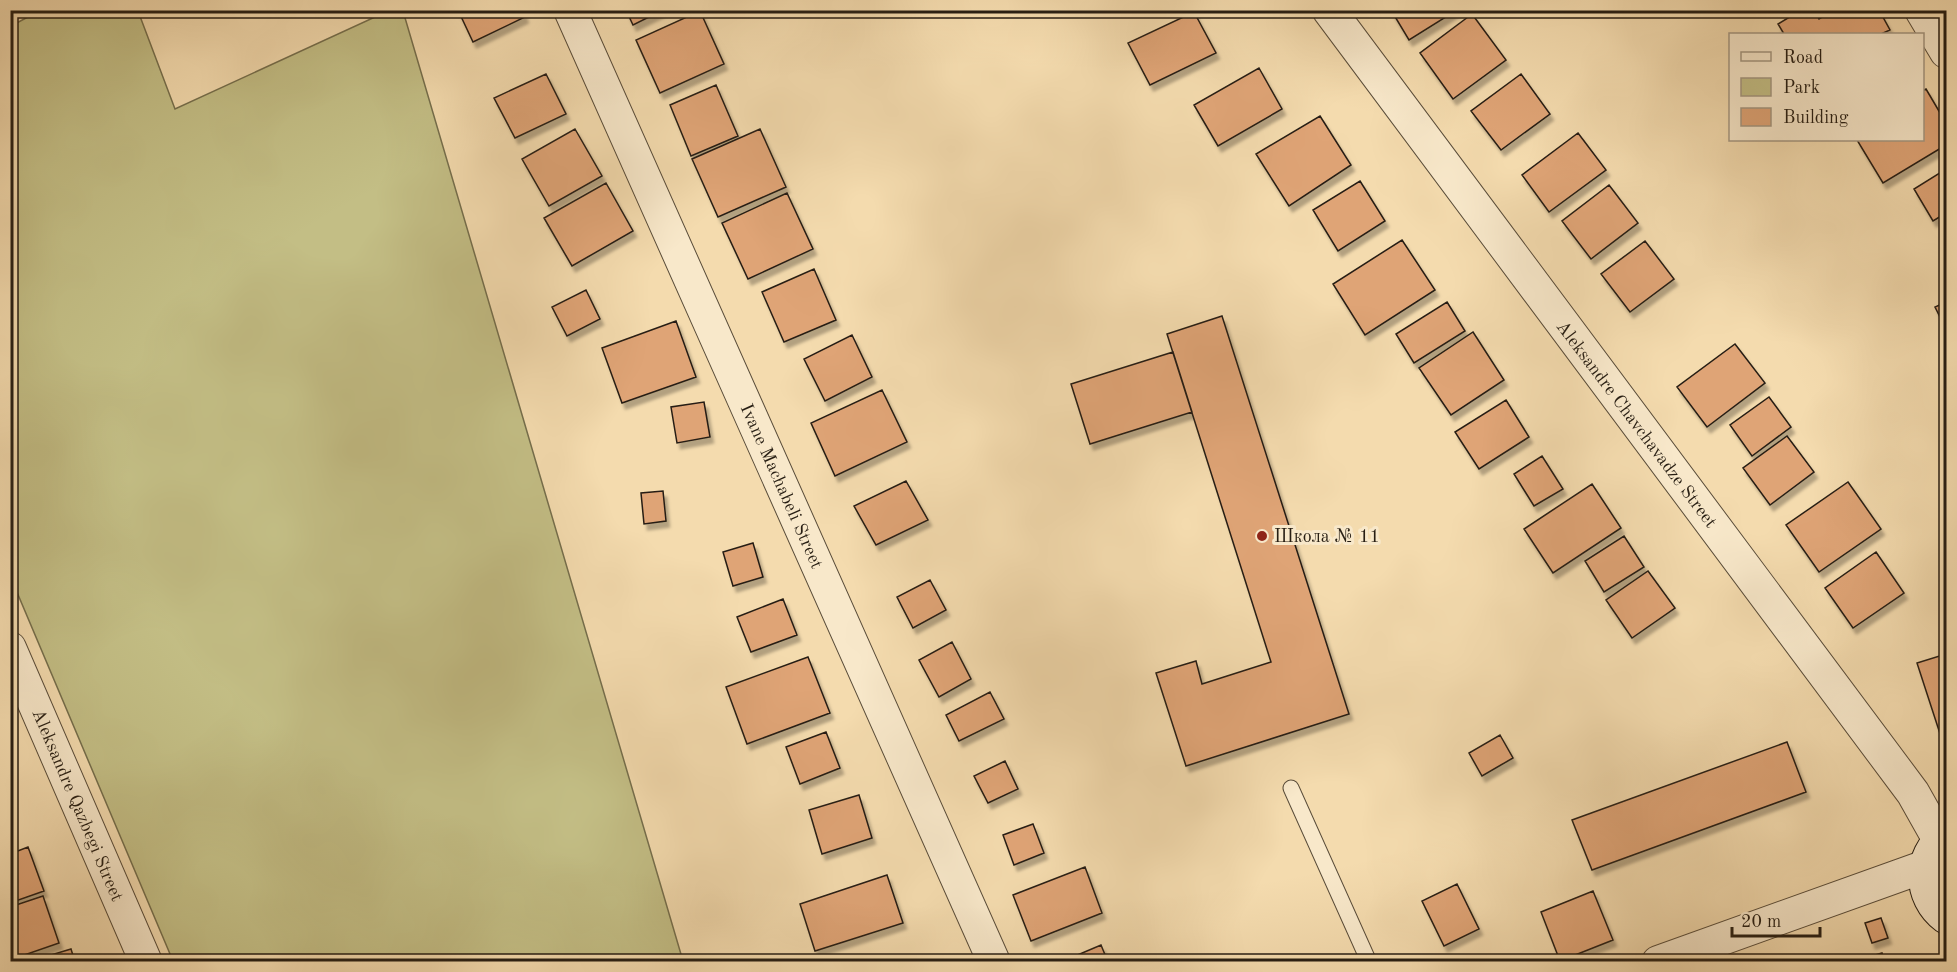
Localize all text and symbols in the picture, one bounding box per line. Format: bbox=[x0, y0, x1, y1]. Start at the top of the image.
legend bbox=[1729, 33, 1924, 141]
text: Road bbox=[1783, 49, 1823, 67]
text: Park bbox=[1783, 79, 1820, 97]
text: Building bbox=[1783, 109, 1849, 127]
street label: Aleksandre Chavchavadze Street bbox=[1553, 318, 1720, 531]
street label: Ivane Machabeli Street bbox=[737, 401, 826, 572]
place label: Школа № 11 bbox=[1274, 528, 1380, 546]
marker: Школа № 11 bbox=[1255, 529, 1269, 543]
street label: Aleksandre Qazbegi Street bbox=[28, 707, 126, 904]
scale bar bbox=[1732, 900, 1820, 938]
text: 20 m bbox=[1741, 913, 1781, 931]

